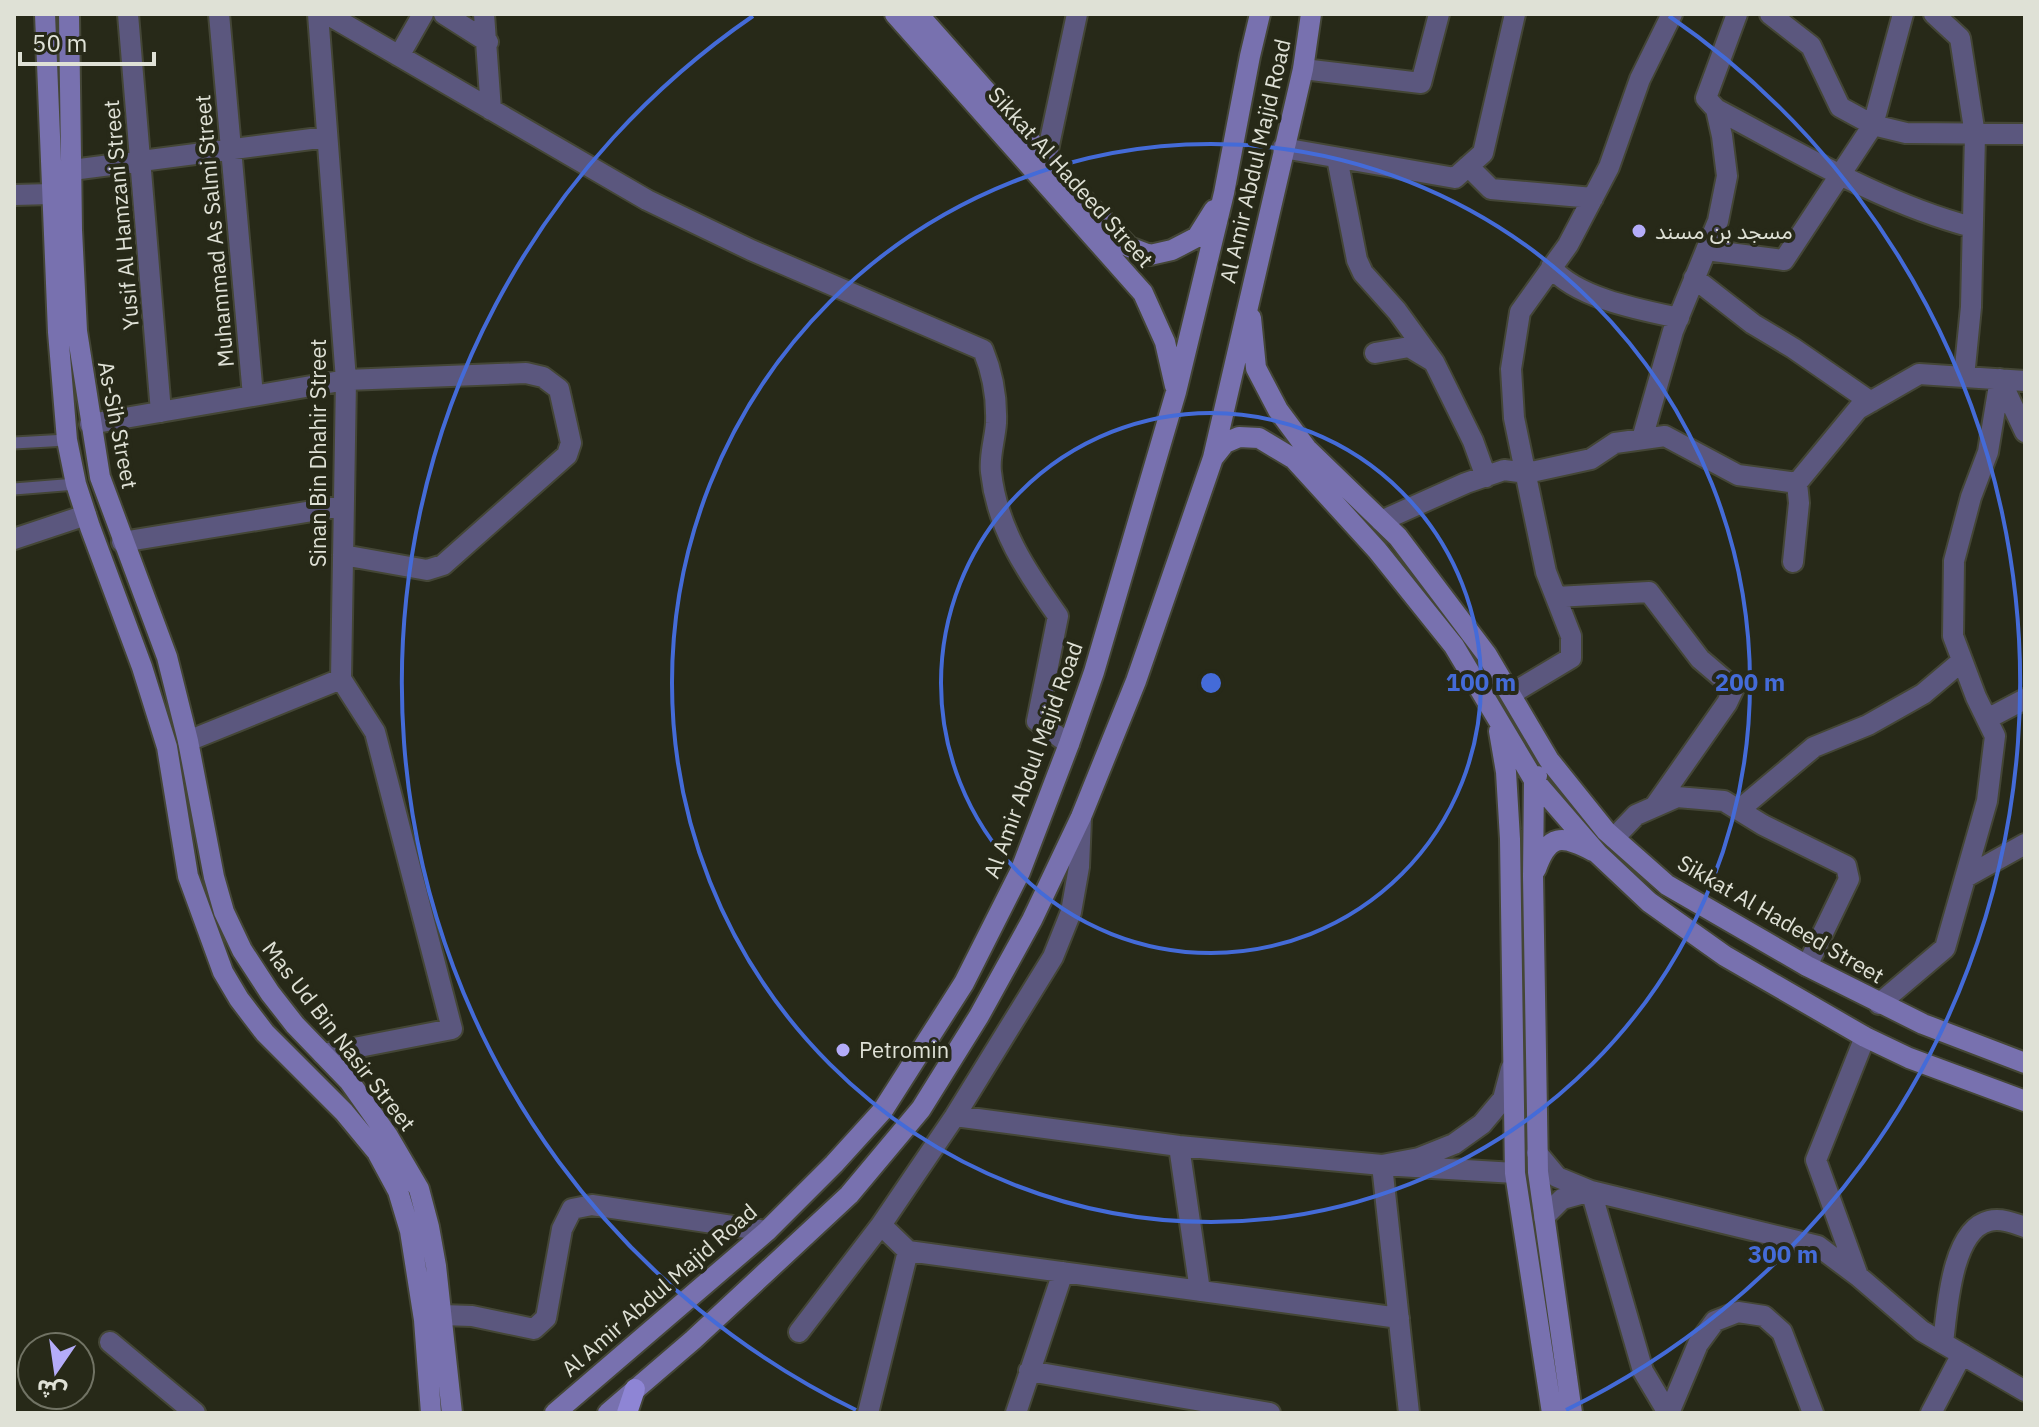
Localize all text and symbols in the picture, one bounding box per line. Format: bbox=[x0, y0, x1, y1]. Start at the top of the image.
scale bar bbox=[20, 16, 154, 66]
text: 50 m bbox=[32, 27, 87, 59]
street label: Al Amir Abdul Majid Road bbox=[1212, 36, 1297, 286]
street label: Sikkat Al Hadeed Street bbox=[982, 80, 1160, 273]
street label: Muhammad As Salmi Street bbox=[187, 94, 240, 369]
street label: Yusif Al Hamzani Street bbox=[96, 99, 145, 331]
place label: مسجد بن مسند bbox=[1655, 216, 1793, 245]
marker: مسجد بن مسند bbox=[1630, 222, 1648, 240]
street label: Sinan Bin Dhahir Street bbox=[303, 339, 332, 567]
street label: As-Sih Street bbox=[92, 359, 145, 491]
street label: Al Amir Abdul Majid Road bbox=[976, 638, 1089, 882]
text: 100 m bbox=[1446, 666, 1516, 698]
text: 200 m bbox=[1715, 666, 1785, 698]
centre of rings bbox=[1197, 669, 1225, 697]
street label: Sikkat Al Hadeed Street bbox=[1673, 848, 1890, 990]
street label: Mas Ud Bin Nasir Street bbox=[256, 935, 423, 1136]
place label: Petromin bbox=[859, 1035, 949, 1064]
marker: Petromin bbox=[834, 1041, 852, 1059]
street label: Al Amir Abdul Majid Road bbox=[555, 1197, 762, 1383]
text: 300 m bbox=[1748, 1238, 1818, 1270]
north arrow bbox=[16, 1331, 96, 1411]
text: ش bbox=[33, 1373, 69, 1408]

